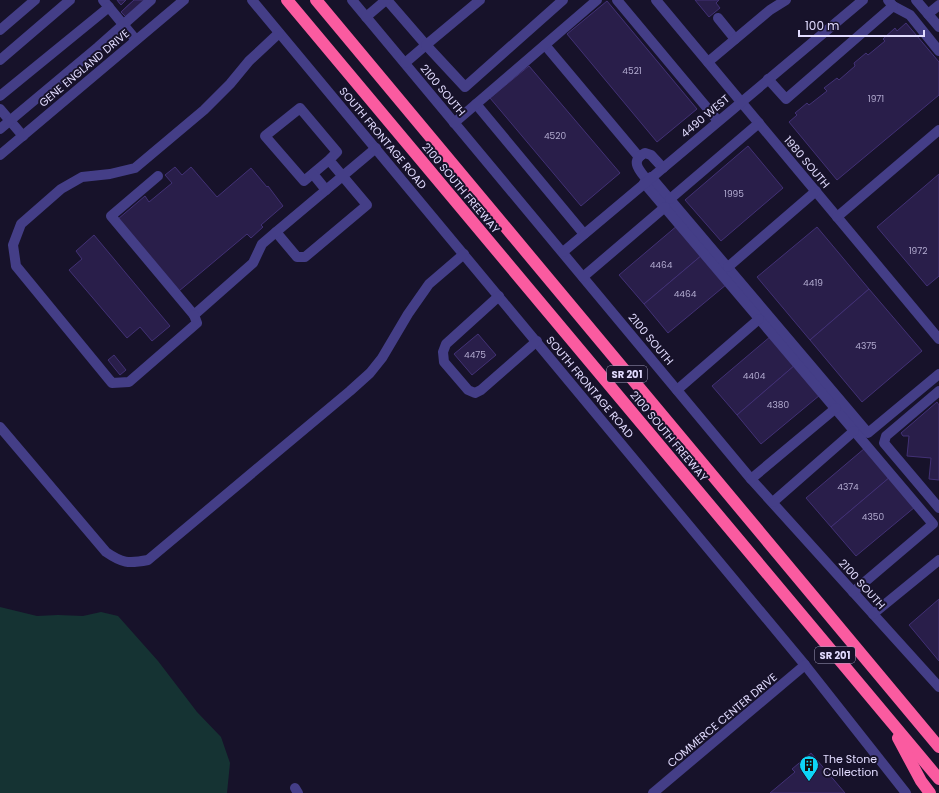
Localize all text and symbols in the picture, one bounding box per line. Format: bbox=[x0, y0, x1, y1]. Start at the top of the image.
scale bar bbox=[799, 12, 924, 38]
text: 100 m bbox=[805, 17, 839, 34]
street label: GENE ENGLAND DRIVE bbox=[35, 25, 133, 111]
street label: 2100 SOUTH bbox=[417, 61, 469, 119]
house number: 4521 bbox=[622, 65, 642, 77]
street label: SOUTH FRONTAGE ROAD bbox=[336, 84, 431, 193]
street label: 4490 WEST bbox=[677, 91, 733, 141]
house number: 1971 bbox=[868, 93, 884, 105]
house number: 4520 bbox=[544, 130, 566, 142]
street label: 1980 SOUTH bbox=[781, 133, 833, 191]
street label: 2100 SOUTH FREEWAY bbox=[418, 139, 504, 237]
house number: 1995 bbox=[724, 188, 744, 200]
house number: 1972 bbox=[909, 245, 927, 257]
house number: 4464 bbox=[650, 259, 673, 271]
house number: 4419 bbox=[803, 277, 823, 289]
house number: 4464 bbox=[674, 288, 697, 300]
street label: 2100 SOUTH bbox=[625, 310, 677, 368]
street label: SOUTH FRONTAGE ROAD bbox=[543, 333, 638, 442]
house number: 4375 bbox=[855, 340, 877, 352]
house number: 4475 bbox=[464, 349, 486, 361]
road number: SR 201 bbox=[607, 366, 647, 382]
house number: 4404 bbox=[743, 370, 766, 382]
street label: 2100 SOUTH FREEWAY bbox=[626, 387, 712, 485]
house number: 4380 bbox=[767, 399, 789, 411]
house number: 4374 bbox=[837, 481, 859, 493]
house number: 4350 bbox=[862, 511, 884, 523]
street label: 2100 SOUTH bbox=[835, 555, 889, 613]
road number: SR 201 bbox=[815, 647, 855, 663]
street label: COMMERCE CENTER DRIVE bbox=[664, 669, 780, 771]
place label: The Stone Collection bbox=[823, 751, 878, 780]
building icon: The Stone Collection bbox=[798, 754, 820, 782]

